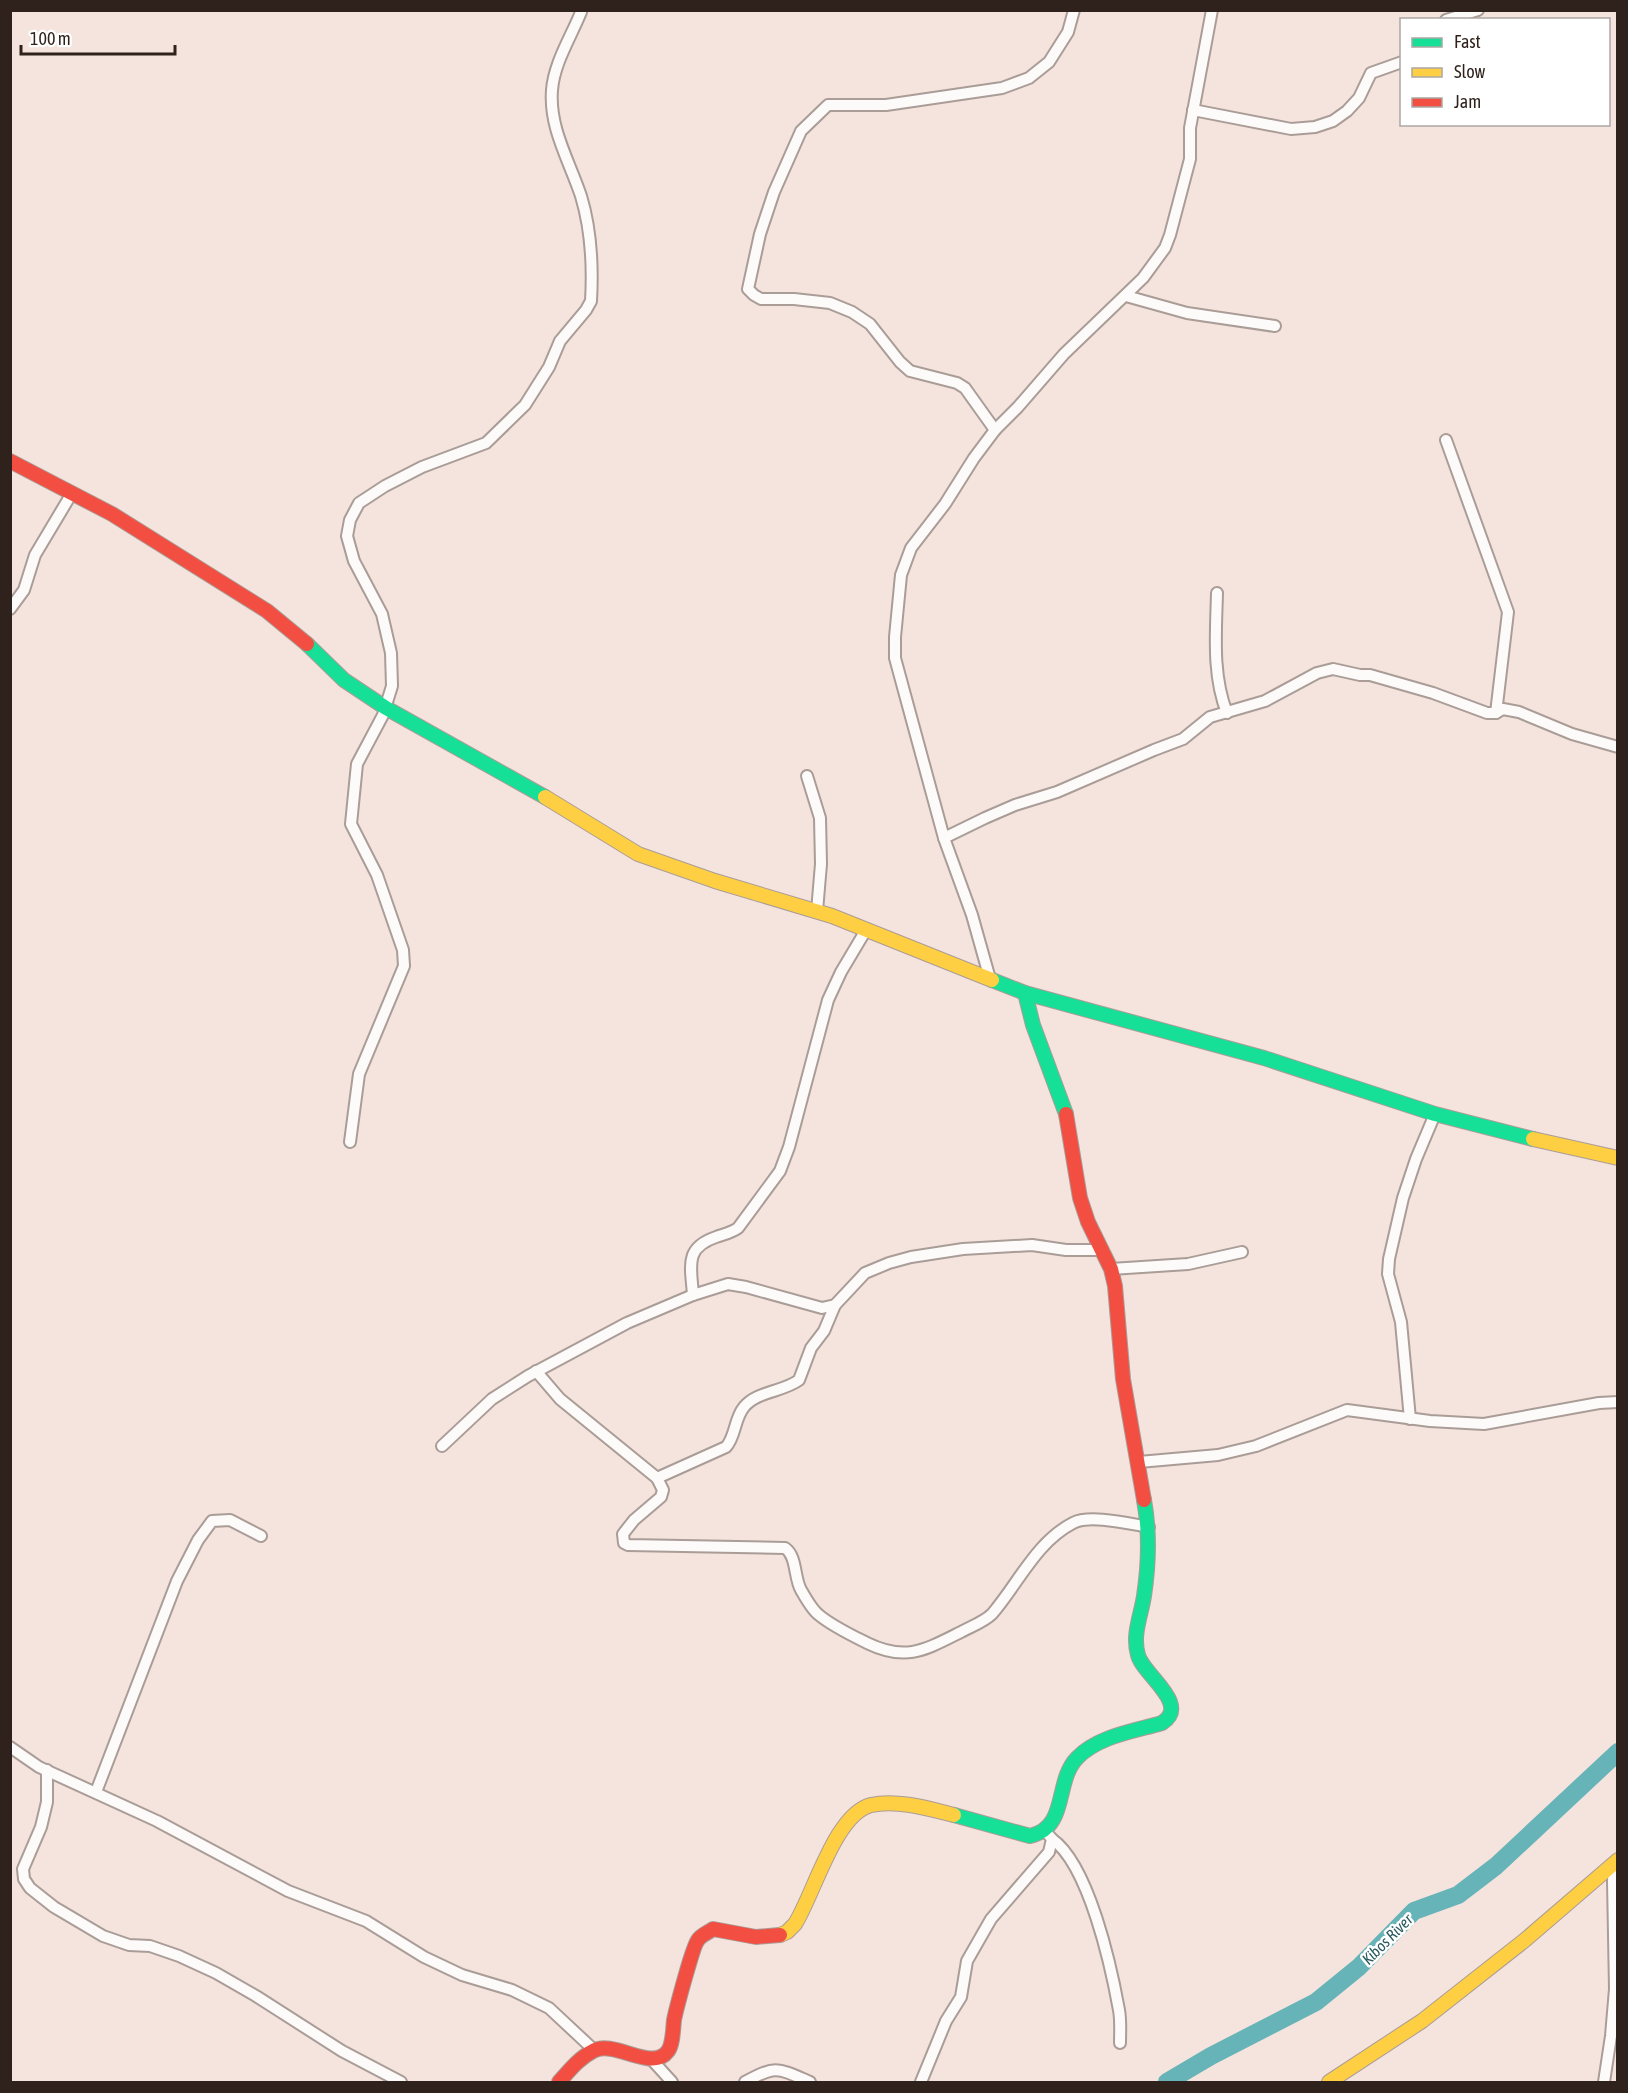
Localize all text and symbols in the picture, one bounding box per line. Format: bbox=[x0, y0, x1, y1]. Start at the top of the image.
scale bar bbox=[21, 18, 176, 56]
legend bbox=[1400, 18, 1610, 126]
text: 100 m bbox=[30, 28, 71, 49]
text: Fast bbox=[1454, 31, 1481, 52]
text: Slow bbox=[1454, 61, 1485, 82]
text: Jam bbox=[1454, 91, 1481, 112]
water label: Kibos River bbox=[1358, 1909, 1417, 1968]

